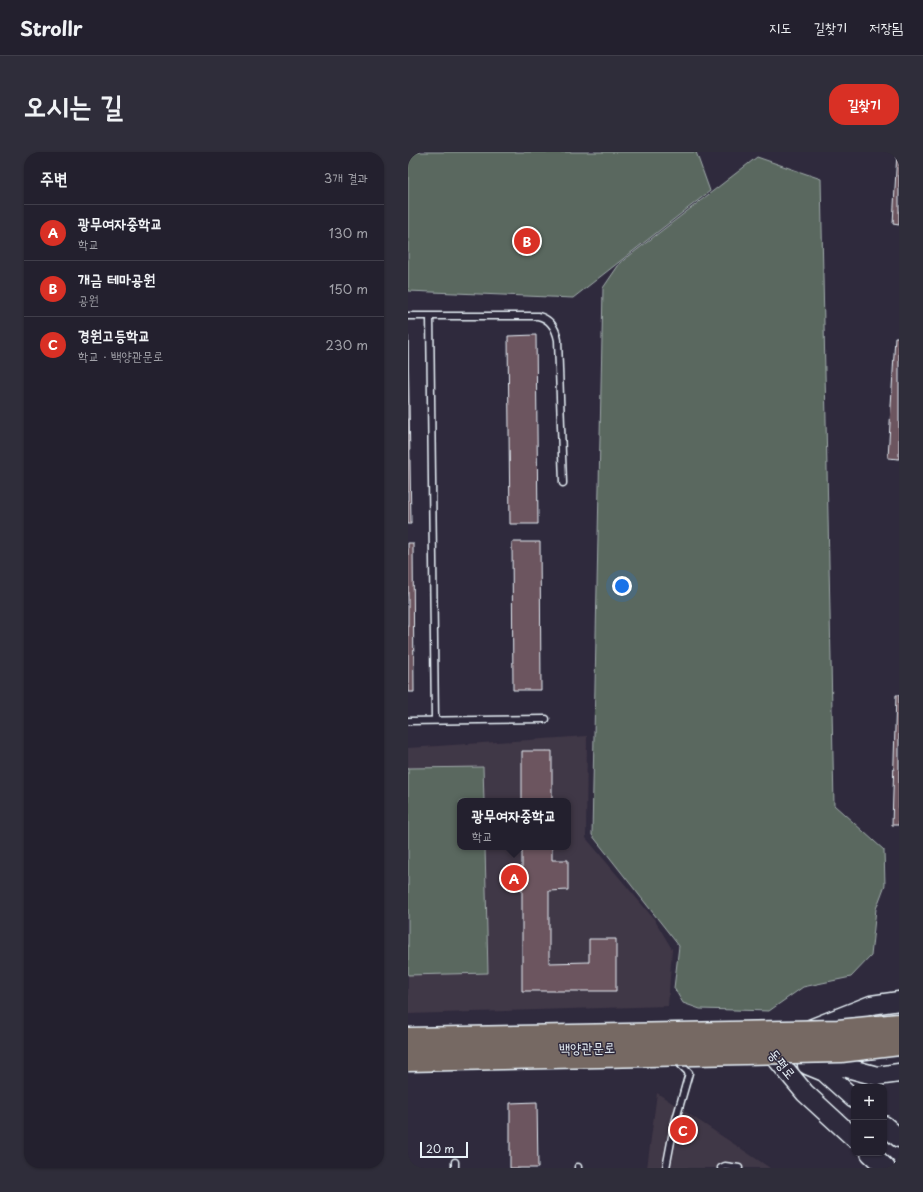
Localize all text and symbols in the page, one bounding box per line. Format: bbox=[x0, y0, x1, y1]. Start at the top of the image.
text: Strollr bbox=[20, 14, 83, 42]
text: 지도 bbox=[769, 17, 791, 38]
text: 길찾기 bbox=[813, 17, 847, 38]
text: 저장됨 bbox=[869, 17, 903, 38]
text: 오시는 길 bbox=[24, 83, 123, 126]
button: 길찾기 bbox=[829, 84, 899, 125]
text: 주변 bbox=[40, 165, 67, 191]
text: 3개 결과 bbox=[324, 168, 368, 187]
text: 광무여자중학교 bbox=[78, 211, 163, 234]
text: A bbox=[48, 223, 58, 242]
text: 130 m bbox=[329, 223, 368, 242]
pin: B bbox=[514, 226, 540, 256]
text: 학교 bbox=[78, 234, 99, 253]
text: 개금 테마공원 bbox=[78, 267, 155, 290]
text: B bbox=[49, 279, 57, 298]
text: 150 m bbox=[329, 279, 368, 298]
text: 공원 bbox=[78, 290, 99, 309]
text: 경원고등학교 bbox=[78, 323, 150, 346]
text: C bbox=[48, 335, 58, 354]
text: 230 m bbox=[326, 335, 368, 354]
text: 학교 · 백양관문로 bbox=[78, 346, 163, 365]
your location bbox=[612, 576, 632, 596]
popup bbox=[457, 798, 571, 850]
text: 광무여자중학교 bbox=[472, 803, 556, 826]
text: 학교 bbox=[472, 826, 493, 845]
pin: A bbox=[501, 863, 527, 893]
street label: 백양관문로 bbox=[559, 1037, 615, 1058]
street label: 동평로 bbox=[764, 1044, 801, 1083]
map controls bbox=[851, 1084, 887, 1156]
button: + bbox=[851, 1084, 887, 1120]
pin: C bbox=[670, 1115, 696, 1145]
button: − bbox=[851, 1120, 887, 1156]
scale bar bbox=[420, 1140, 468, 1159]
text: 20 m bbox=[426, 1140, 454, 1157]

